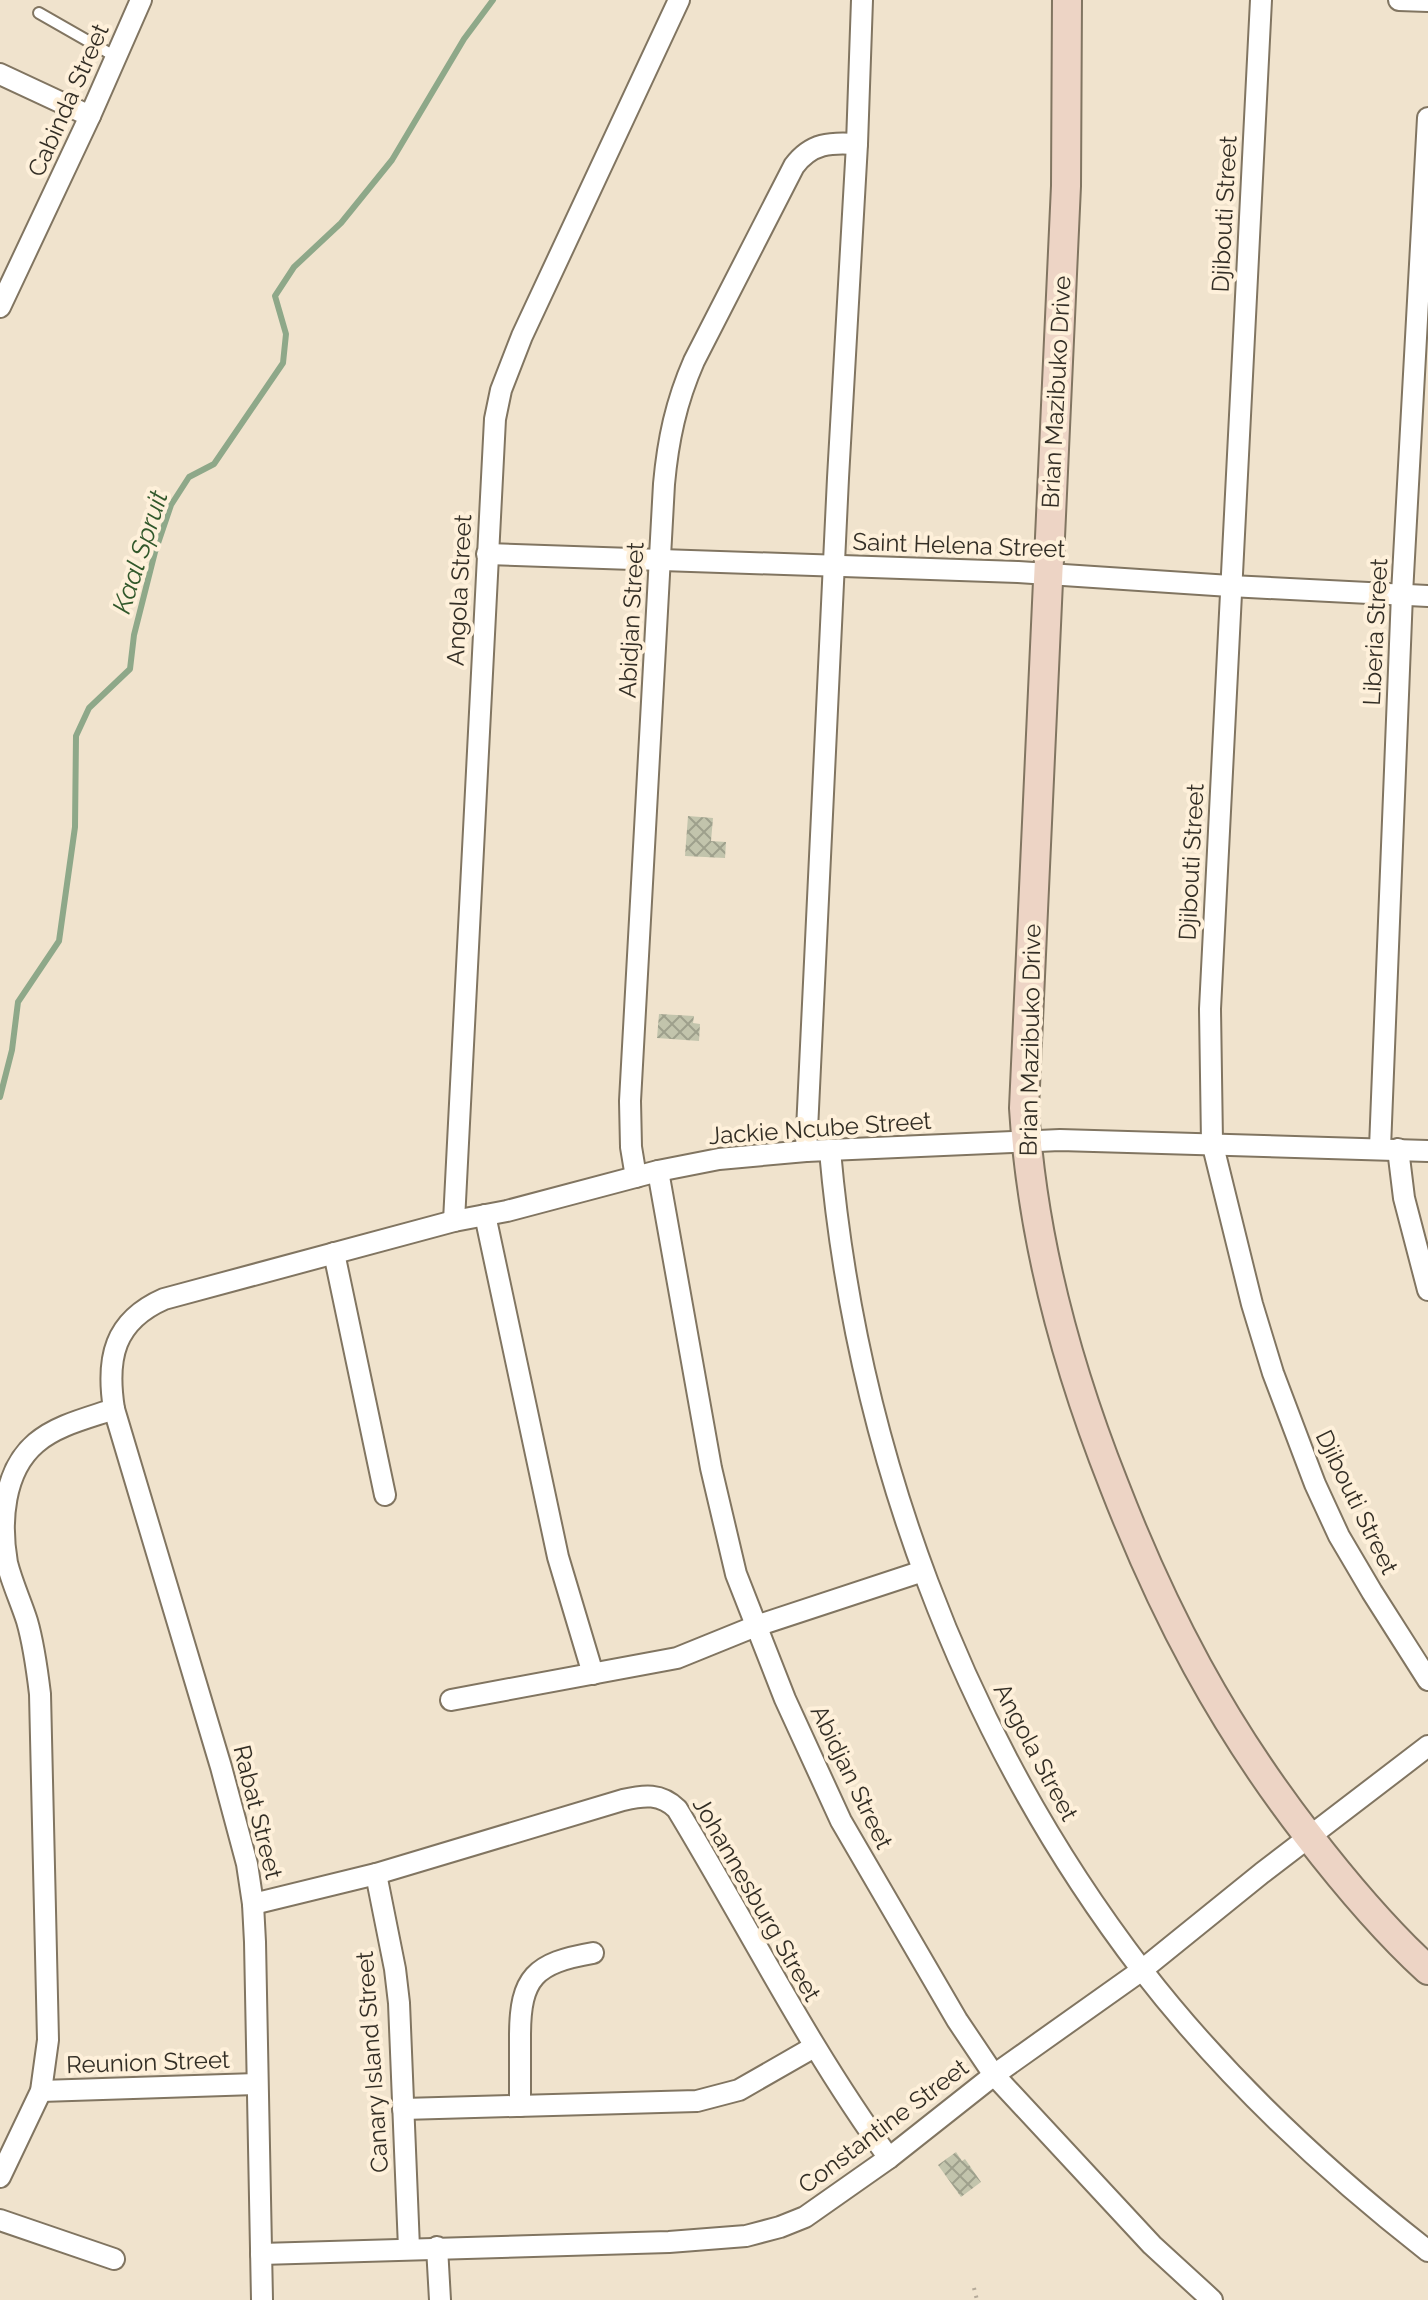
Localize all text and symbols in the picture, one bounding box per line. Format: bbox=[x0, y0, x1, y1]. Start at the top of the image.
street label: Cabinda Street bbox=[21, 19, 115, 181]
street label: Djibouti Street bbox=[1205, 135, 1243, 293]
street label: Brian Mazibuko Drive bbox=[1035, 275, 1077, 509]
water label: Kaal Spruit bbox=[106, 486, 174, 617]
street label: Angola Street bbox=[441, 514, 477, 666]
street label: Saint Helena Street bbox=[852, 527, 1066, 563]
street label: Abidjan Street bbox=[612, 541, 650, 699]
street label: Liberia Street bbox=[1357, 558, 1393, 706]
street label: Djibouti Street bbox=[1172, 783, 1210, 941]
street label: Brian Mazibuko Drive bbox=[1013, 923, 1047, 1157]
street label: Jackie Ncube Street bbox=[708, 1106, 932, 1150]
street label: Djibouti Street bbox=[1310, 1425, 1404, 1579]
street label: Angola Street bbox=[988, 1678, 1084, 1826]
street label: Abidjan Street bbox=[805, 1700, 899, 1854]
street label: Rabat Street bbox=[227, 1742, 289, 1882]
street label: Johannesburg Street bbox=[687, 1792, 827, 2006]
street label: Canary Island Street bbox=[350, 1950, 394, 2174]
street label: Reunion Street bbox=[66, 2045, 230, 2079]
street label: Constantine Street bbox=[792, 2053, 974, 2199]

